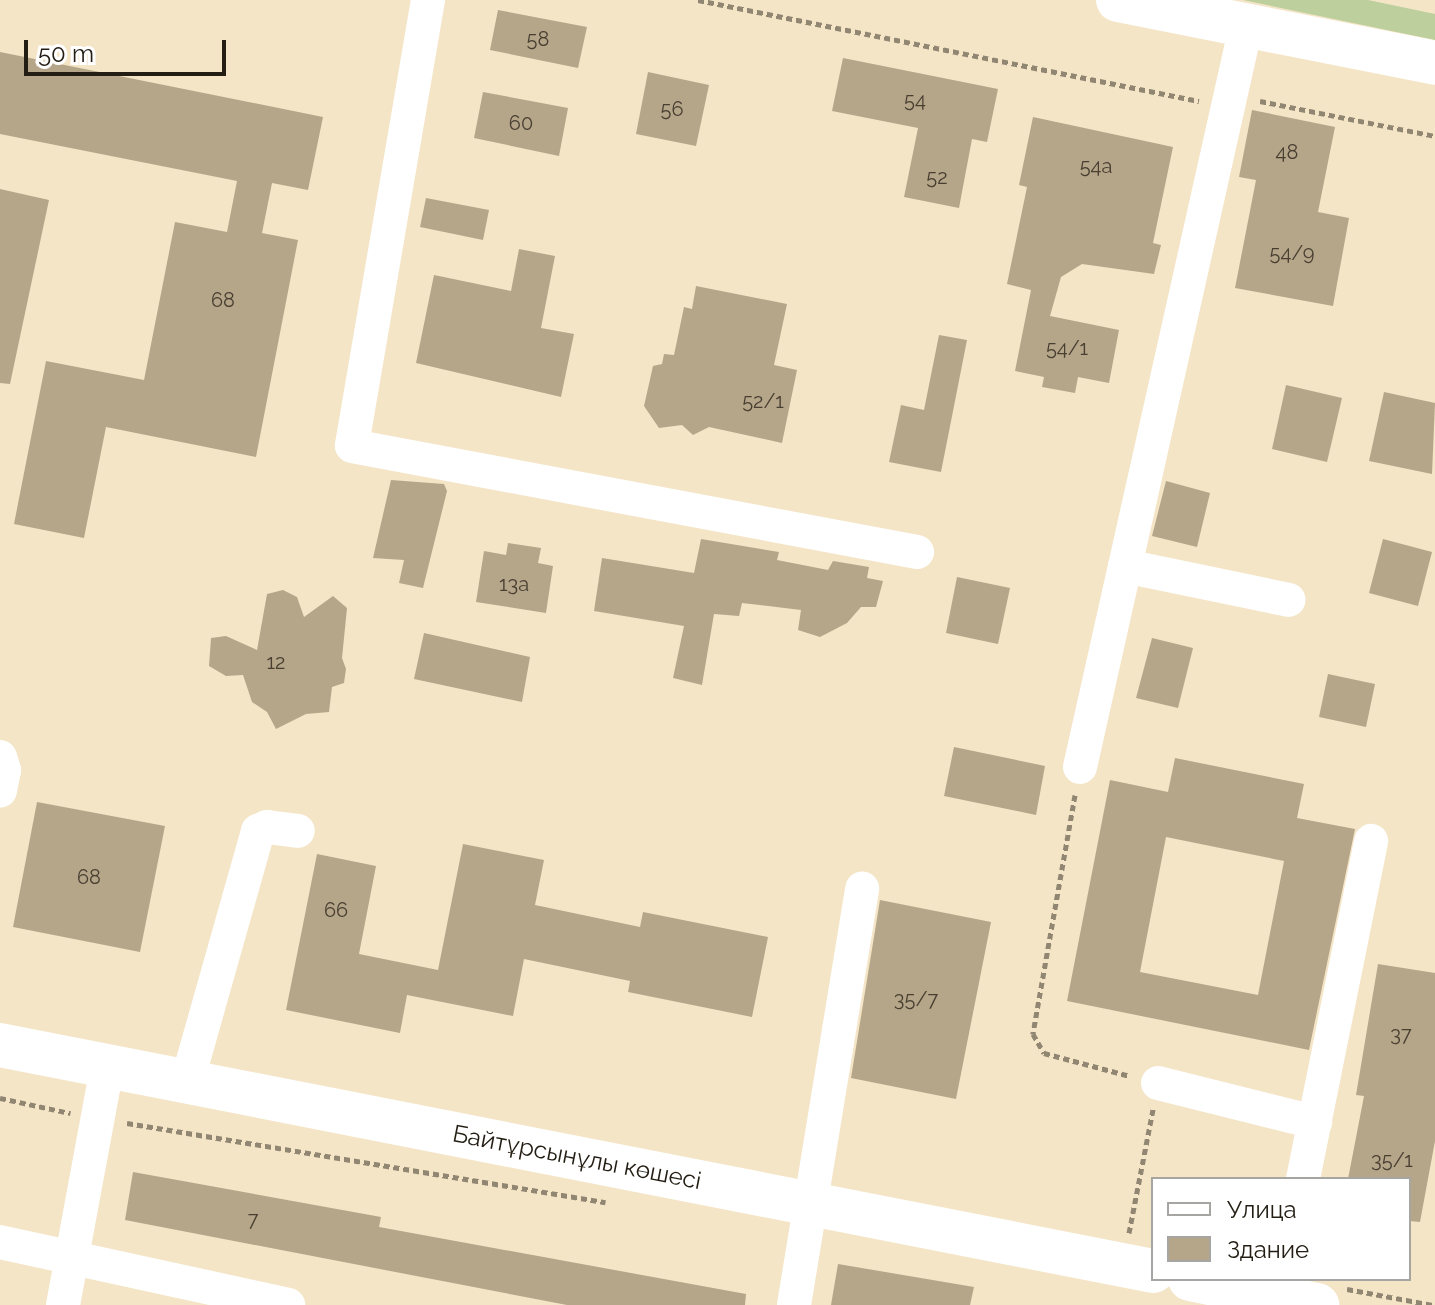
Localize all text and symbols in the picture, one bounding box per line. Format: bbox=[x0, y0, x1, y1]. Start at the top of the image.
scale bar bbox=[28, 24, 230, 74]
house number: 58 bbox=[527, 27, 549, 51]
text: 50 m bbox=[38, 39, 94, 68]
house number: 54 bbox=[904, 88, 926, 112]
house number: 56 bbox=[661, 97, 683, 121]
house number: 60 bbox=[509, 111, 533, 135]
house number: 48 bbox=[1276, 140, 1298, 164]
house number: 54а bbox=[1080, 154, 1112, 178]
house number: 52 bbox=[926, 165, 948, 189]
house number: 54/9 bbox=[1270, 241, 1314, 265]
house number: 68 bbox=[211, 288, 235, 312]
house number: 54/1 bbox=[1046, 336, 1088, 360]
house number: 52/1 bbox=[742, 389, 784, 413]
house number: 13а bbox=[499, 572, 529, 596]
house number: 12 bbox=[267, 650, 285, 674]
house number: 68 bbox=[77, 865, 101, 889]
house number: 66 bbox=[324, 898, 348, 922]
house number: 35/7 bbox=[894, 987, 938, 1011]
house number: 37 bbox=[1390, 1022, 1412, 1046]
street label: Байтұрсынұлы көшесі bbox=[450, 1119, 704, 1195]
house number: 35/1 bbox=[1371, 1148, 1413, 1172]
legend bbox=[1151, 1177, 1411, 1281]
text: Улица bbox=[1227, 1195, 1297, 1224]
house number: 7 bbox=[248, 1207, 258, 1231]
text: Здание bbox=[1227, 1235, 1309, 1264]

